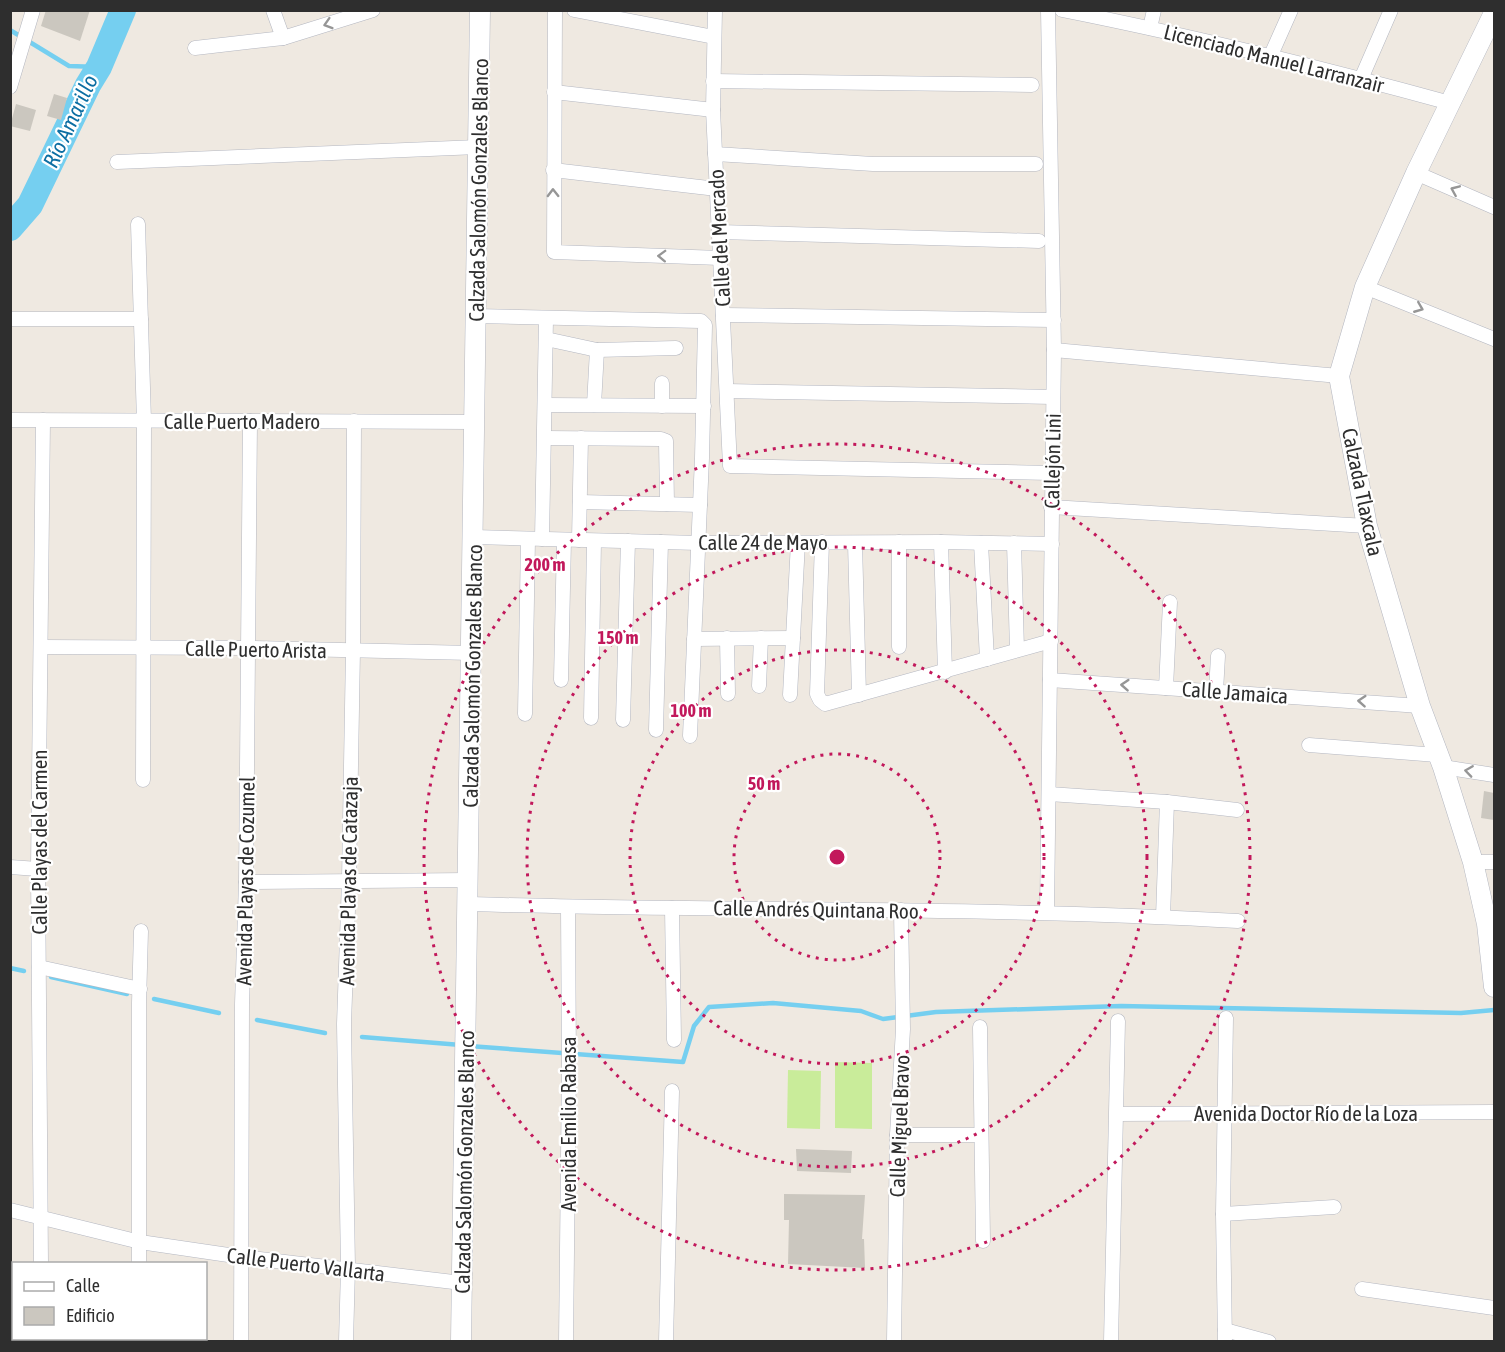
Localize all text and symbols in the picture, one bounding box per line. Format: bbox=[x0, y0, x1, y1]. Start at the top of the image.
one-way arrow bbox=[323, 17, 334, 29]
street label: Licenciado Manuel Larranzair bbox=[1162, 19, 1387, 97]
street label: Calzada Salomón Gonzales Blanco bbox=[464, 58, 492, 322]
water label: Río Amarillo bbox=[37, 70, 103, 172]
street label: Calle del Mercado bbox=[703, 169, 735, 307]
one-way arrow bbox=[1450, 185, 1461, 197]
one-way arrow bbox=[547, 189, 559, 198]
one-way arrow bbox=[657, 250, 666, 262]
one-way arrow bbox=[1414, 301, 1424, 314]
street label: Calle Puerto Madero bbox=[164, 409, 320, 433]
street label: Callejón Lini bbox=[1039, 413, 1065, 509]
street label: Calzada Tlaxcala bbox=[1338, 426, 1388, 558]
street label: Calle 24 de Mayo bbox=[698, 530, 828, 554]
street label: Calzada Salomón Gonzales Blanco bbox=[458, 544, 486, 808]
text: 200 m bbox=[525, 554, 565, 575]
text: 150 m bbox=[598, 627, 638, 648]
street label: Calle Puerto Arista bbox=[185, 636, 327, 662]
street label: Calle Jamaica bbox=[1181, 676, 1289, 708]
one-way arrow bbox=[1121, 679, 1130, 692]
one-way arrow bbox=[1357, 695, 1366, 708]
text: 100 m bbox=[671, 700, 711, 721]
street label: Calle Playas del Carmen bbox=[27, 750, 51, 934]
one-way arrow bbox=[1464, 765, 1473, 777]
text: 50 m bbox=[748, 773, 780, 794]
street label: Avenida Playas de Cozumel bbox=[231, 776, 259, 986]
street label: Avenida Playas de Catazaja bbox=[334, 776, 362, 986]
centre of rings bbox=[827, 847, 847, 867]
street label: Calle Andrés Quintana Roo bbox=[713, 895, 919, 923]
street label: Calzada Salomón Gonzales Blanco bbox=[450, 1030, 478, 1294]
street label: Avenida Emilio Rabasa bbox=[556, 1036, 580, 1212]
street label: Calle Miguel Bravo bbox=[885, 1054, 913, 1198]
street label: Avenida Doctor Río de la Loza bbox=[1194, 1101, 1418, 1125]
street label: Calle Puerto Vallarta bbox=[226, 1242, 386, 1286]
legend bbox=[12, 1262, 207, 1340]
text: Calle bbox=[66, 1275, 100, 1296]
text: Edificio bbox=[66, 1305, 115, 1326]

